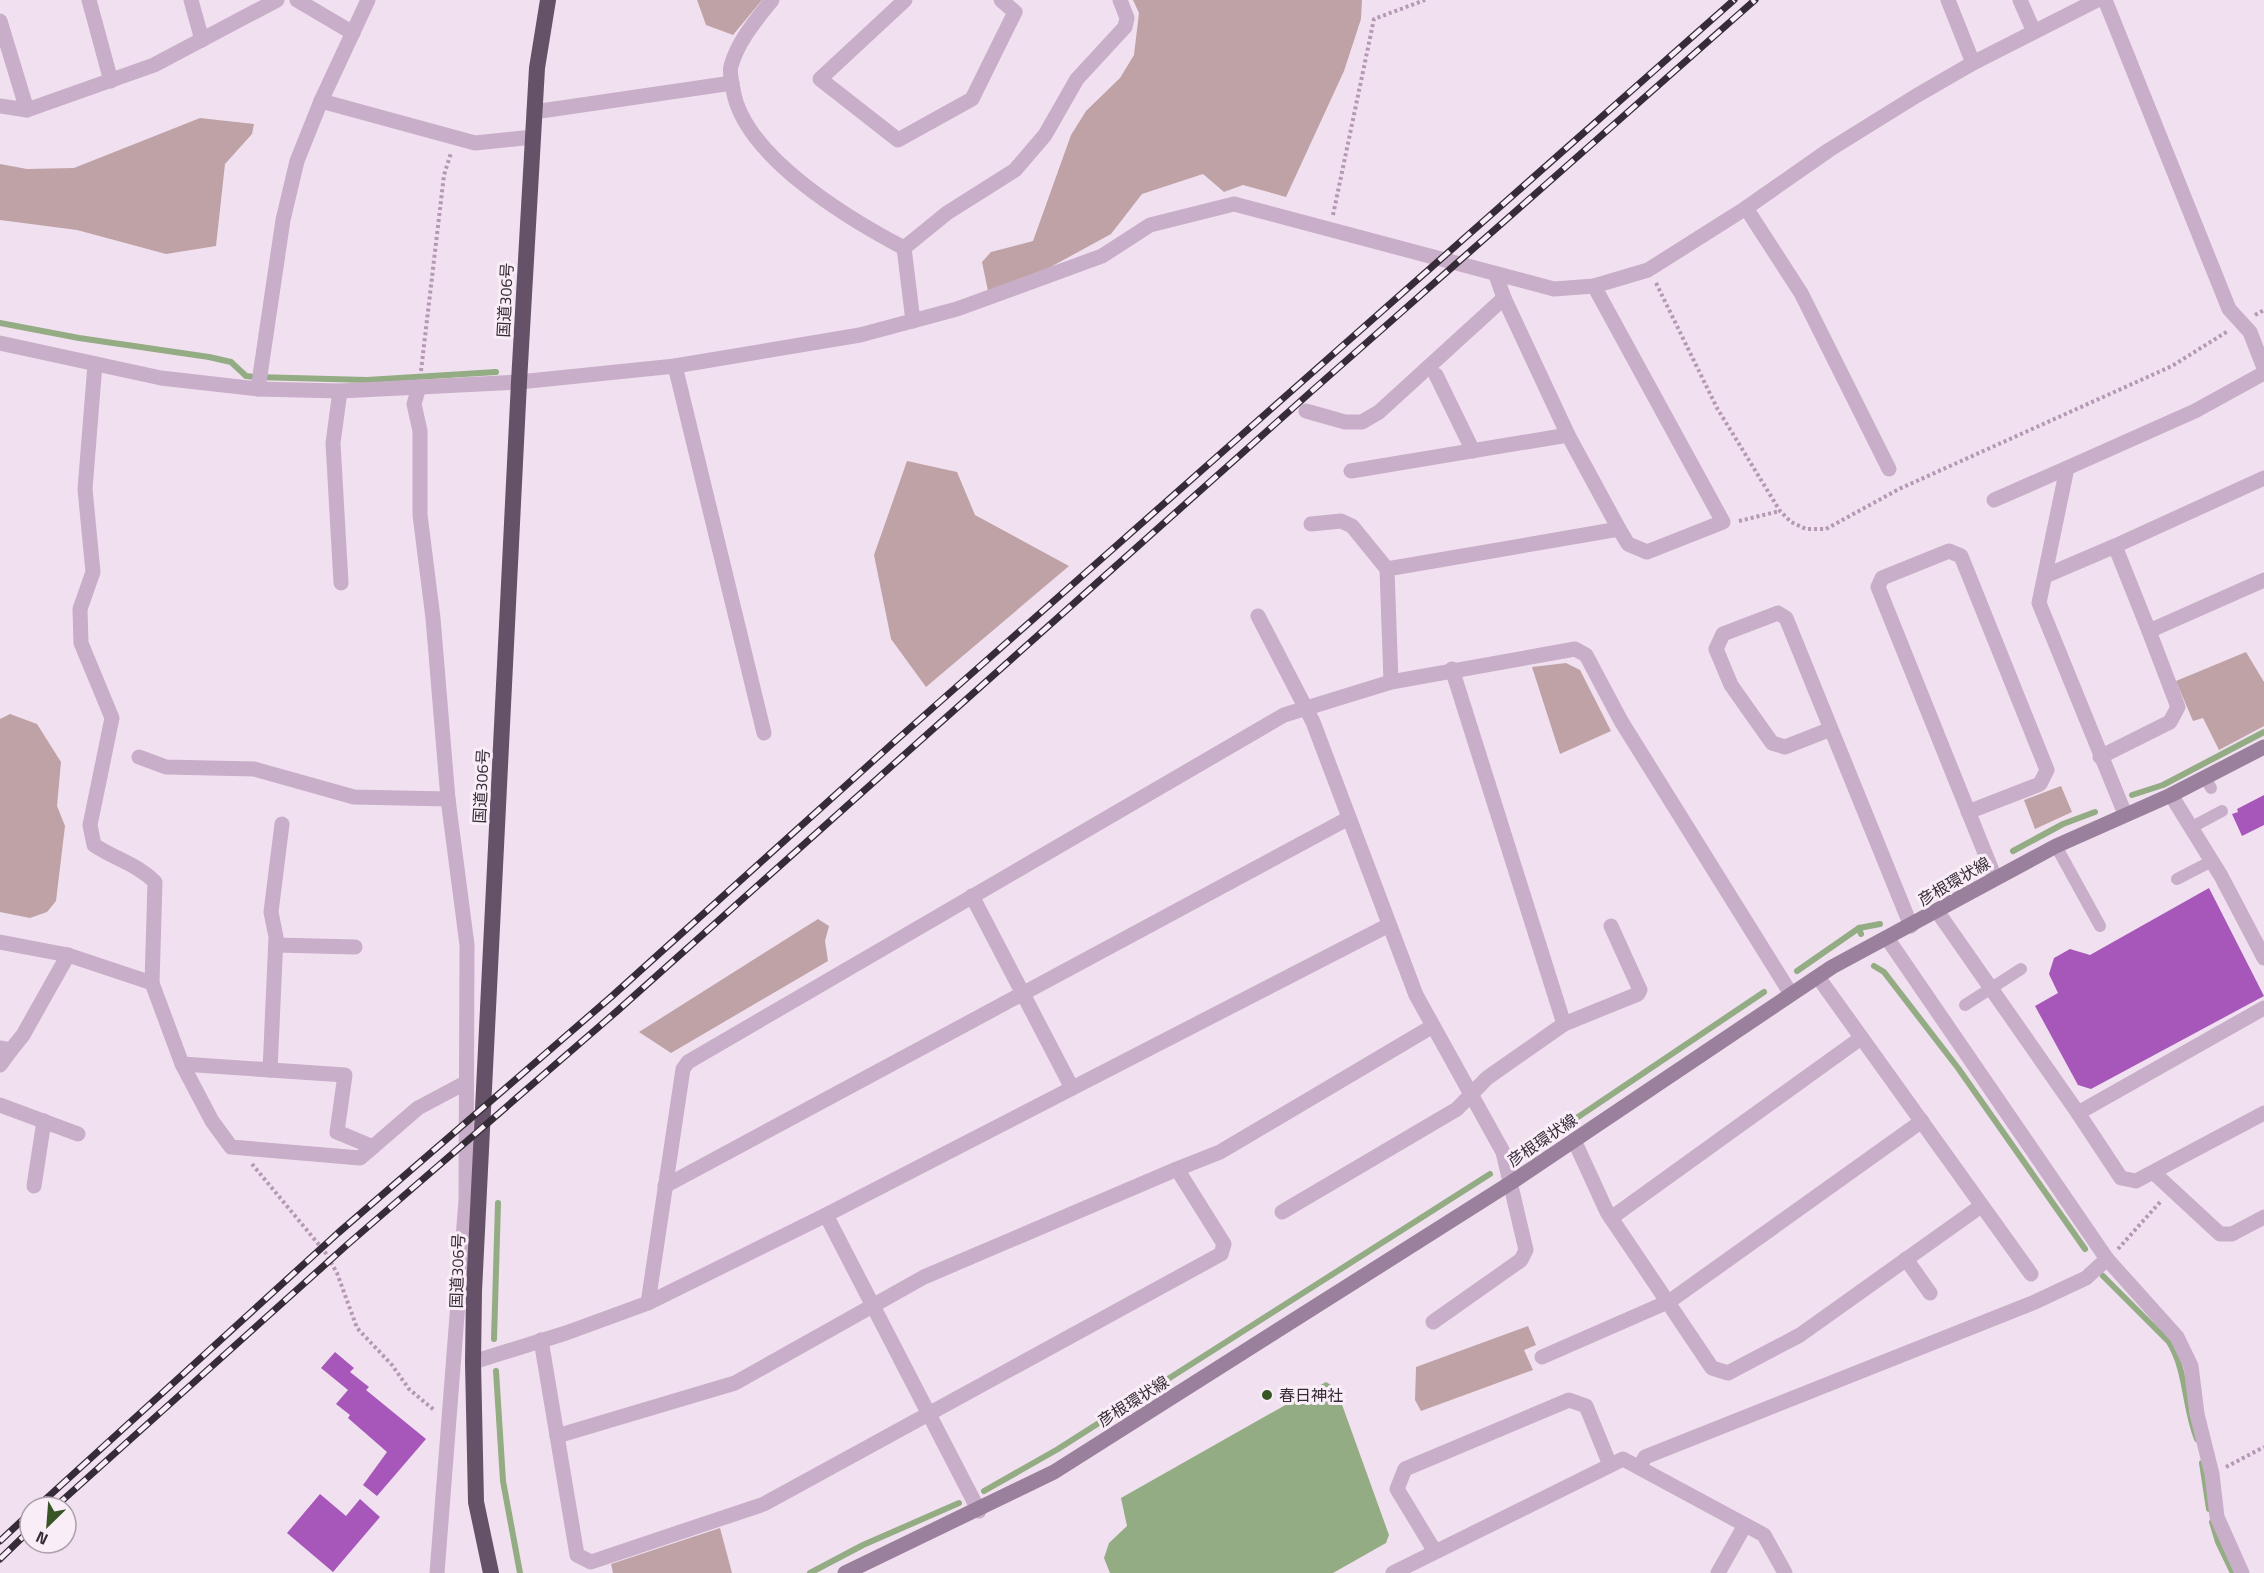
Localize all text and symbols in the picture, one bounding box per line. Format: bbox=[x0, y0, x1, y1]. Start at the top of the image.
street label: 国道306号 bbox=[491, 262, 519, 338]
street label: 国道306号 bbox=[467, 748, 495, 824]
street label: 彦根環状線 bbox=[1913, 851, 1995, 911]
street label: 彦根環状線 bbox=[1502, 1108, 1582, 1172]
street label: 国道306号 bbox=[444, 1233, 470, 1309]
street label: 彦根環状線 bbox=[1093, 1370, 1173, 1432]
place label: 春日神社 bbox=[1279, 1383, 1343, 1407]
marker: 春日神社 bbox=[1260, 1388, 1274, 1402]
north arrow bbox=[18, 1495, 78, 1555]
text: N bbox=[32, 1525, 52, 1552]

